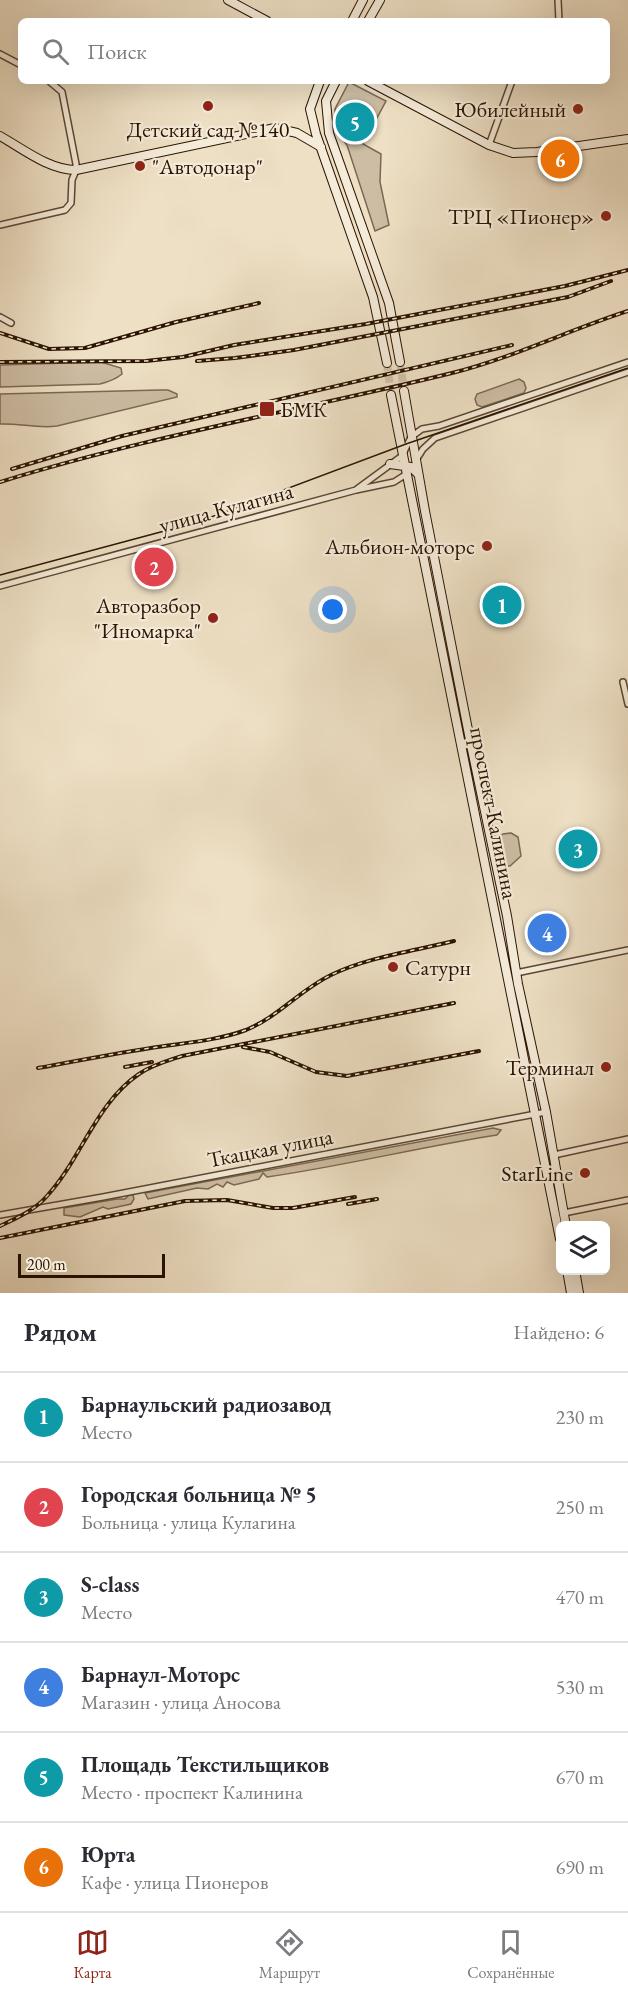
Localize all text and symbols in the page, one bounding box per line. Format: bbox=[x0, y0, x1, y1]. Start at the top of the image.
search box bbox=[18, 18, 610, 84]
icon: search bbox=[39, 35, 72, 68]
text: Поиск bbox=[87, 37, 147, 66]
place label: Юбилейный bbox=[454, 95, 566, 124]
marker: Детский сад №140 bbox=[201, 99, 215, 113]
pin: 5 bbox=[336, 100, 374, 144]
marker: Юбилейный bbox=[571, 102, 585, 116]
place label: Детский сад №140 bbox=[127, 115, 290, 144]
pin: 6 bbox=[540, 136, 580, 182]
place label: "Автодонар" bbox=[152, 152, 263, 181]
marker: "Автодонар" bbox=[133, 159, 147, 173]
place label: ТРЦ «Пионер» bbox=[448, 202, 594, 231]
marker: ТРЦ «Пионер» bbox=[599, 209, 613, 223]
place label: БМК bbox=[280, 395, 328, 424]
marker: БМК bbox=[258, 400, 276, 418]
street label: улица Кулагина bbox=[156, 476, 296, 540]
place label: Альбион-моторс bbox=[324, 532, 475, 561]
marker: Альбион-моторс bbox=[480, 539, 494, 553]
pin: 2 bbox=[134, 544, 174, 590]
pin: 1 bbox=[482, 582, 522, 628]
place label: Авторазбор "Иномарка" bbox=[94, 591, 201, 645]
your location bbox=[318, 595, 347, 624]
marker: Авторазбор "Иномарка" bbox=[206, 611, 220, 625]
street label: проспект Калинина bbox=[463, 725, 525, 902]
pin: 3 bbox=[558, 826, 598, 872]
pin: 4 bbox=[528, 910, 566, 956]
place label: Сатурн bbox=[405, 953, 471, 982]
marker: Сатурн bbox=[386, 960, 400, 974]
place label: Терминал bbox=[506, 1053, 594, 1082]
marker: Терминал bbox=[599, 1060, 613, 1074]
street label: Ткацкая улица bbox=[205, 1122, 335, 1174]
place label: StarLine bbox=[501, 1159, 573, 1188]
marker: StarLine bbox=[578, 1166, 592, 1180]
map controls bbox=[556, 1221, 610, 1275]
button: layers bbox=[556, 1221, 610, 1275]
scale bar bbox=[18, 1251, 165, 1278]
text: 200 m bbox=[27, 1254, 66, 1275]
text: Рядом bbox=[24, 1315, 97, 1349]
text: Найдено: 6 bbox=[513, 1319, 604, 1345]
text: Барнаульский радиозавод bbox=[81, 1390, 331, 1419]
text: 1 bbox=[38, 1404, 49, 1430]
text: 230 m bbox=[556, 1404, 604, 1430]
text: Место bbox=[81, 1419, 132, 1445]
text: Городская больница № 5 bbox=[81, 1480, 317, 1509]
text: 2 bbox=[38, 1494, 49, 1520]
text: 250 m bbox=[556, 1494, 604, 1520]
text: Больница · улица Кулагина bbox=[81, 1509, 296, 1535]
text: S-class bbox=[81, 1570, 139, 1599]
text: 3 bbox=[38, 1584, 49, 1610]
text: 470 m bbox=[556, 1584, 604, 1610]
text: Место bbox=[81, 1599, 132, 1625]
text: Барнаул-Моторс bbox=[81, 1660, 240, 1689]
text: 4 bbox=[38, 1674, 49, 1700]
text: 530 m bbox=[556, 1674, 604, 1700]
text: Магазин · улица Аносова bbox=[81, 1689, 281, 1715]
text: Площадь Текстильщиков bbox=[81, 1750, 329, 1779]
text: 5 bbox=[38, 1764, 49, 1790]
text: 670 m bbox=[556, 1764, 604, 1790]
text: Место · проспект Калинина bbox=[81, 1779, 303, 1805]
text: Юрта bbox=[81, 1840, 135, 1869]
text: 6 bbox=[38, 1854, 49, 1880]
text: 690 m bbox=[556, 1854, 604, 1880]
text: Кафе · улица Пионеров bbox=[81, 1869, 268, 1895]
tab: Карта bbox=[74, 1926, 112, 1983]
tab: Маршрут bbox=[259, 1926, 320, 1983]
tab: Сохранённые bbox=[467, 1926, 554, 1983]

